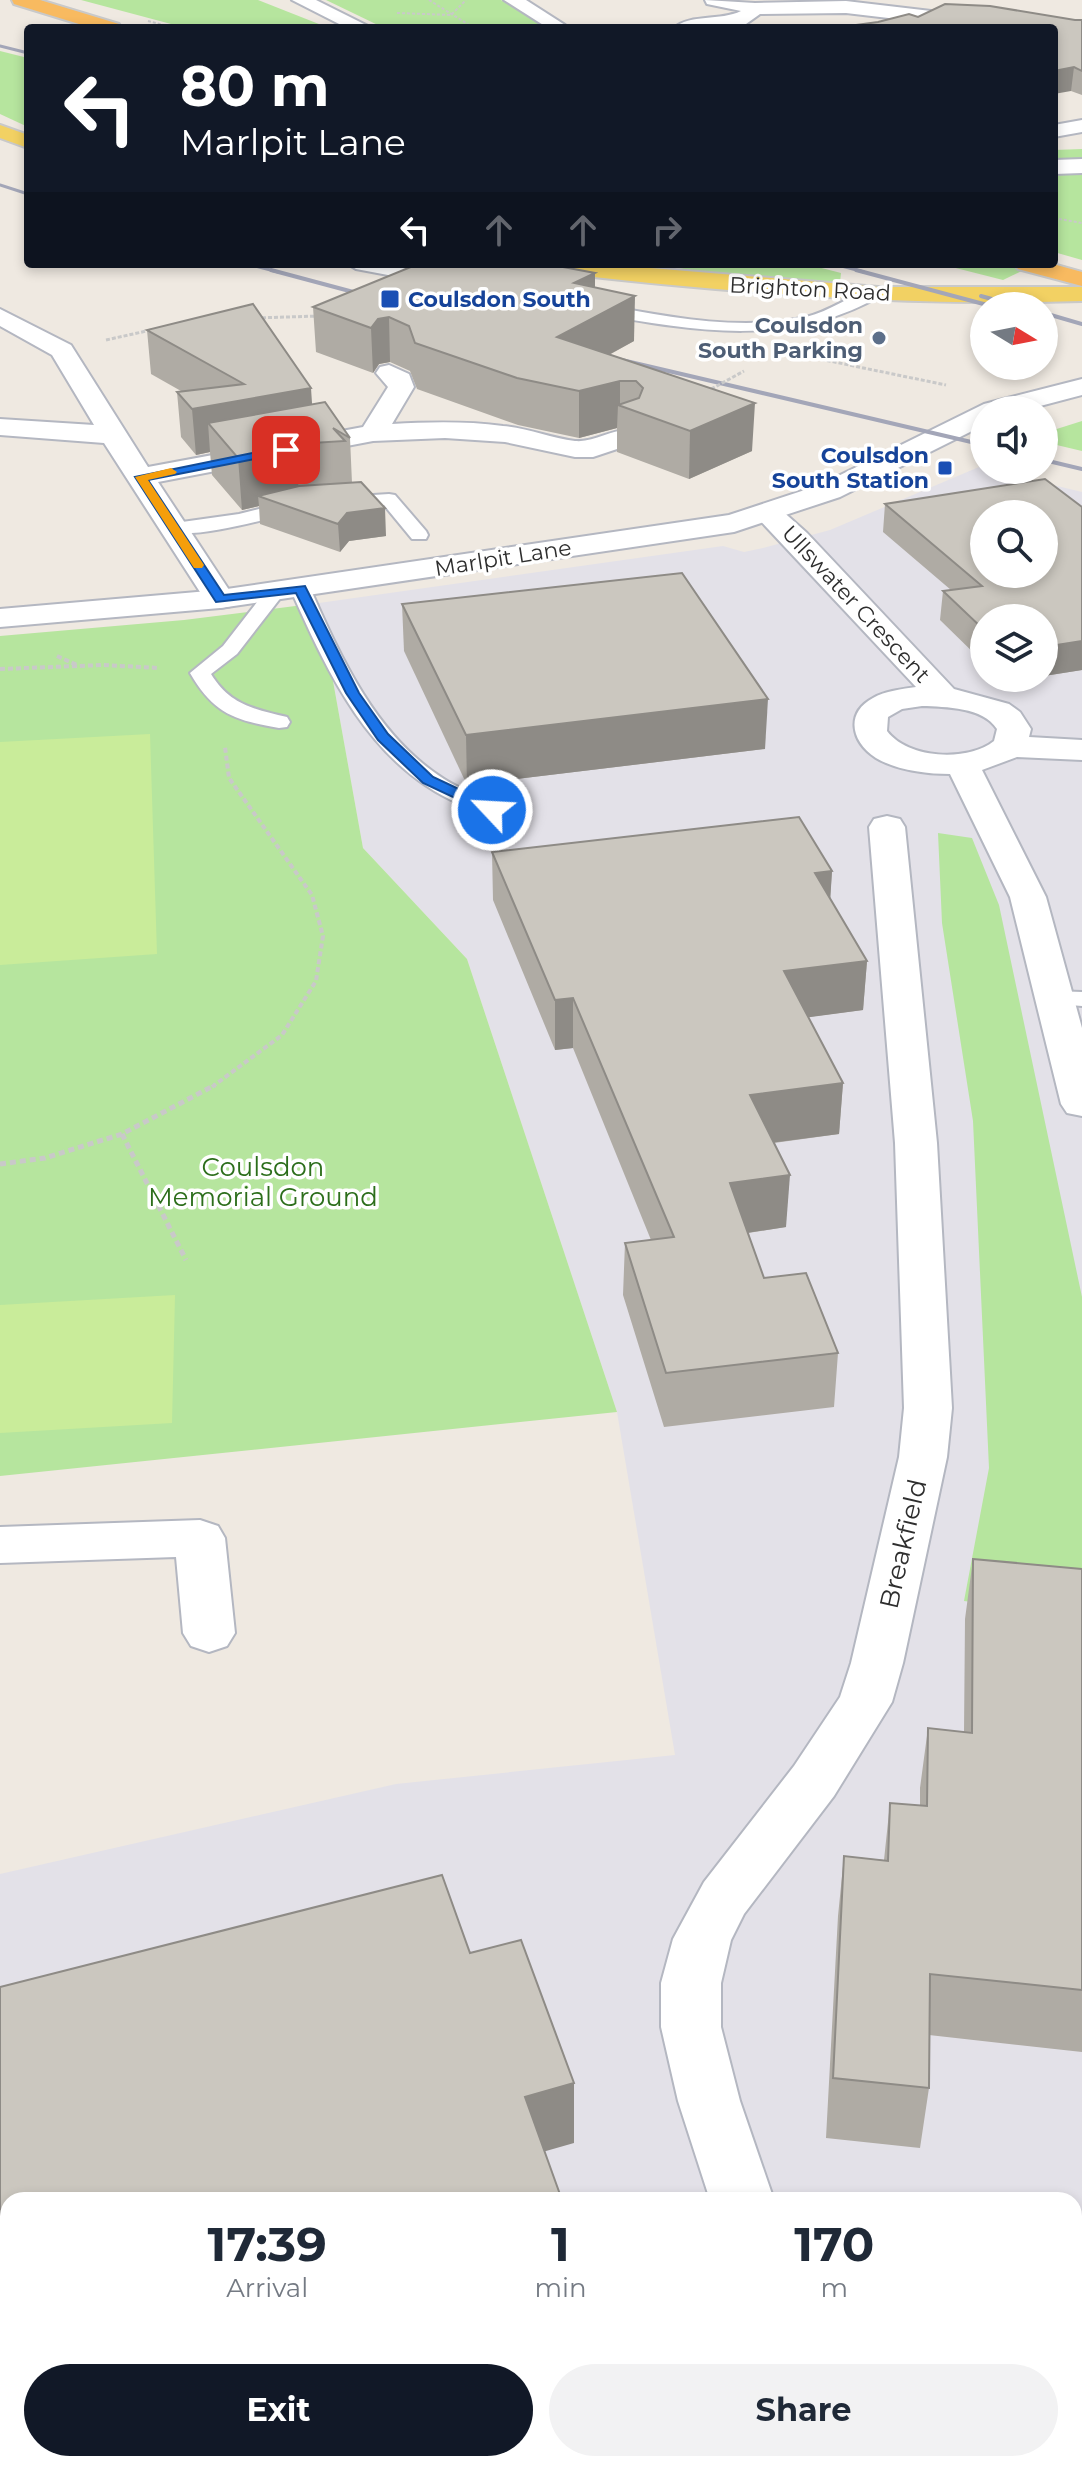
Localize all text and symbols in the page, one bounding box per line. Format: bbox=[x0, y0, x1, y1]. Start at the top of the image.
text: 80 m bbox=[180, 52, 330, 120]
icon: left bbox=[48, 56, 152, 160]
text: Marlpit Lane bbox=[180, 120, 406, 164]
icon: left bbox=[393, 208, 437, 252]
icon: ahead bbox=[477, 208, 521, 252]
icon: ahead bbox=[561, 208, 605, 252]
icon: right bbox=[645, 208, 689, 252]
street label: Brighton Road bbox=[729, 271, 891, 307]
place label: Coulsdon South bbox=[408, 286, 591, 313]
marker: Coulsdon South bbox=[379, 288, 401, 310]
north arrow bbox=[970, 292, 1058, 380]
map controls bbox=[970, 292, 1058, 692]
place label: Coulsdon South Parking bbox=[698, 312, 863, 364]
marker: Coulsdon South Parking bbox=[870, 329, 888, 347]
button: sound bbox=[970, 396, 1058, 484]
pin bbox=[252, 416, 320, 484]
icon: arrive bbox=[264, 428, 308, 472]
place label: Coulsdon South Station bbox=[772, 442, 929, 494]
marker: Coulsdon South Station bbox=[936, 459, 954, 477]
button: search bbox=[970, 500, 1058, 588]
street label: Ullswater Crescent bbox=[776, 520, 936, 688]
street label: Marlpit Lane bbox=[433, 534, 573, 582]
button: layers bbox=[970, 604, 1058, 692]
position arrow bbox=[450, 768, 534, 852]
park label: Coulsdon Memorial Ground bbox=[148, 1151, 378, 1213]
street label: Breakfield bbox=[873, 1476, 933, 1612]
text: 17:39 bbox=[208, 2215, 327, 2273]
text: 1 bbox=[551, 2215, 570, 2273]
text: 170 bbox=[794, 2215, 874, 2273]
text: Arrival bbox=[226, 2272, 308, 2304]
text: min bbox=[534, 2272, 587, 2304]
text: m bbox=[820, 2272, 848, 2304]
button: Exit bbox=[24, 2364, 533, 2456]
button: Share bbox=[549, 2364, 1058, 2456]

